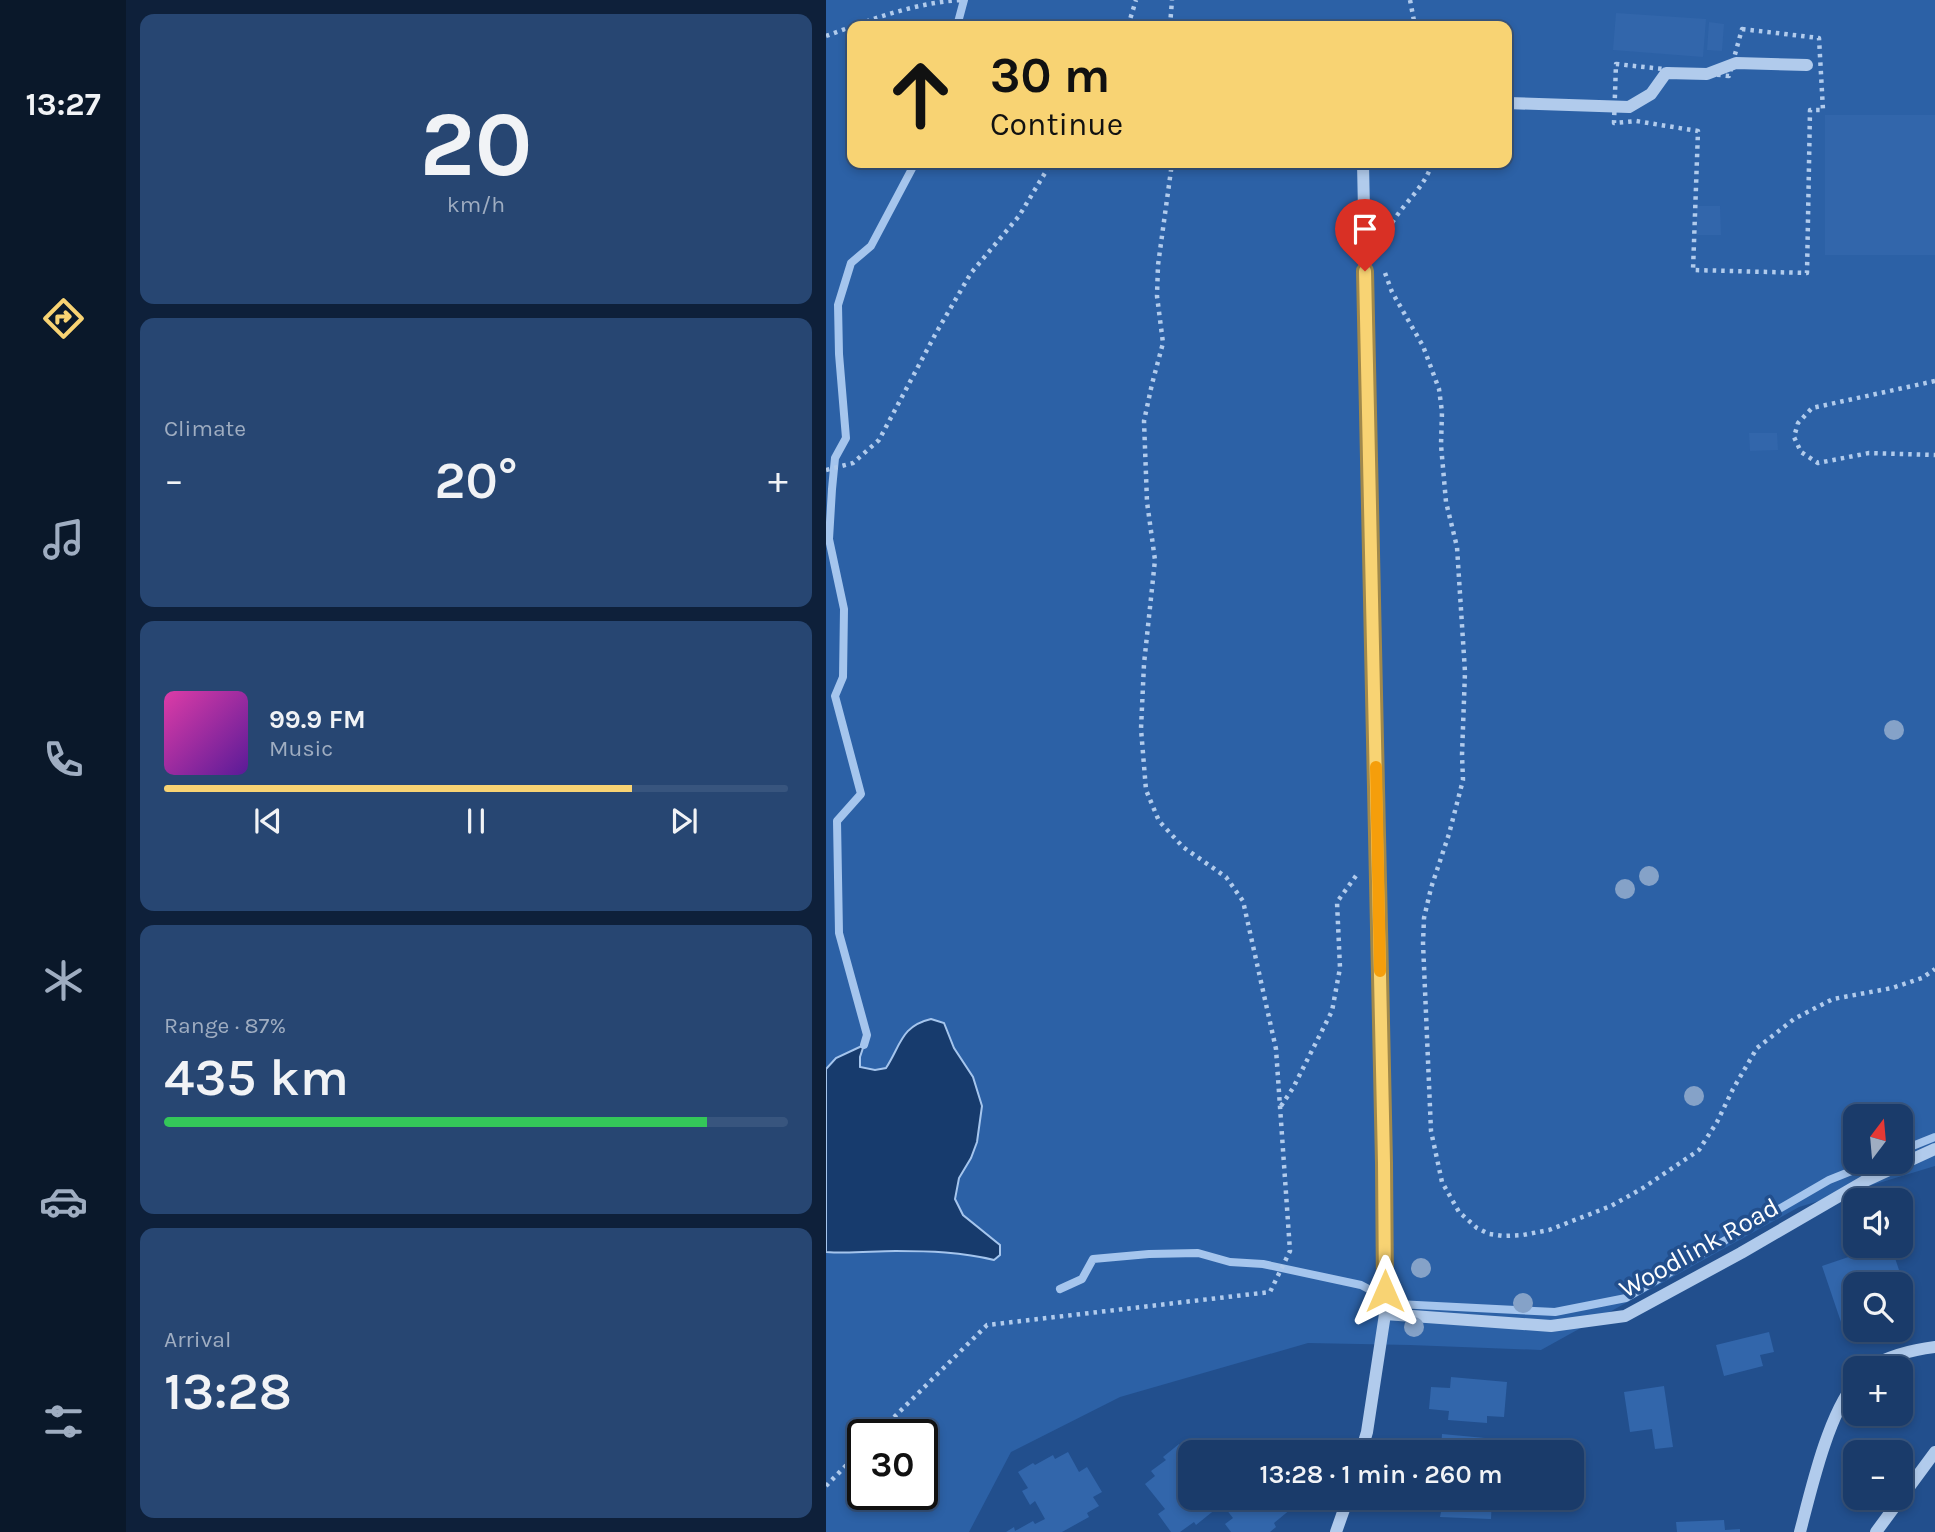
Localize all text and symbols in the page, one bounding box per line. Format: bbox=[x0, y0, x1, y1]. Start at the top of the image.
text: 30 m bbox=[990, 47, 1110, 104]
icon: ahead bbox=[875, 49, 966, 140]
text: 13:27 bbox=[25, 86, 101, 123]
text: 20 bbox=[420, 92, 532, 198]
text: Continue bbox=[990, 106, 1123, 143]
text: km/h bbox=[447, 191, 505, 218]
pin bbox=[1335, 199, 1395, 271]
icon: arrive bbox=[1346, 210, 1384, 248]
icon: directions bbox=[39, 294, 88, 343]
text: Climate bbox=[164, 415, 246, 442]
text: 20° bbox=[435, 450, 517, 511]
text: − bbox=[164, 458, 184, 503]
text: + bbox=[768, 458, 788, 503]
icon: music bbox=[39, 515, 88, 564]
text: 99.9 FM bbox=[269, 704, 366, 735]
icon: phone bbox=[39, 735, 88, 784]
text: Music bbox=[269, 735, 333, 762]
icon: previous bbox=[249, 802, 287, 840]
icon: pause bbox=[457, 802, 495, 840]
icon: next bbox=[665, 802, 703, 840]
icon: climate bbox=[39, 956, 88, 1005]
text: Range · 87% bbox=[164, 1012, 286, 1039]
text: 435 km bbox=[164, 1047, 349, 1108]
north arrow bbox=[1843, 1104, 1913, 1174]
map controls bbox=[1843, 1104, 1913, 1510]
icon: car bbox=[39, 1177, 88, 1226]
button: sound bbox=[1843, 1188, 1913, 1258]
street label: Woodlink Road bbox=[1614, 1191, 1784, 1305]
position arrow bbox=[1348, 1254, 1422, 1328]
button: search bbox=[1843, 1272, 1913, 1342]
text: Arrival bbox=[164, 1326, 231, 1353]
button: + bbox=[1843, 1356, 1913, 1426]
text: 13:28 bbox=[164, 1361, 292, 1422]
icon: filters bbox=[39, 1397, 88, 1446]
speed limit sign: 30 bbox=[847, 1419, 938, 1510]
button: − bbox=[1843, 1440, 1913, 1510]
text: 13:28 · 1 min · 260 m bbox=[1259, 1459, 1503, 1490]

